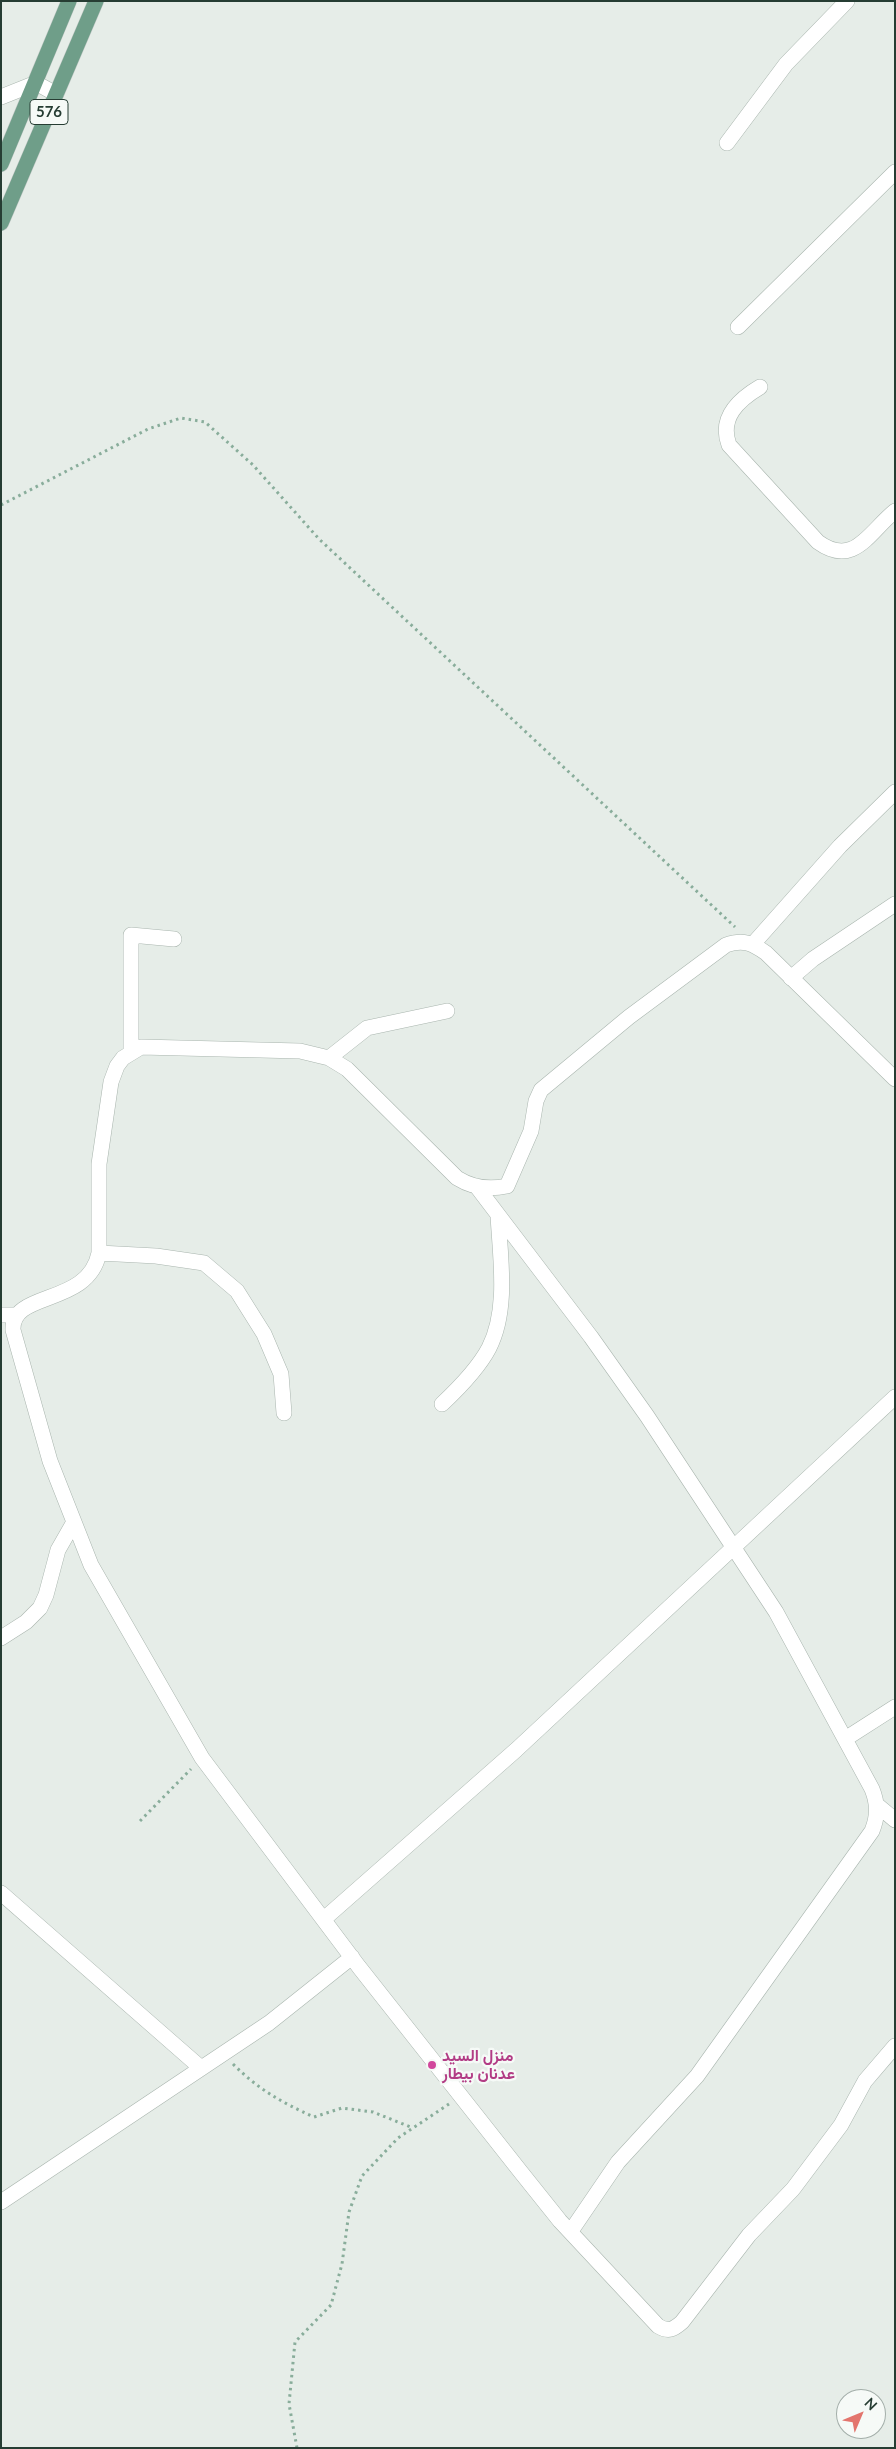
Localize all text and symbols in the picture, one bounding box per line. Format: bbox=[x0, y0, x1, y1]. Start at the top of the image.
road number: 576 bbox=[30, 100, 68, 124]
place label: منزل السيد عدنان بيطار bbox=[442, 2046, 515, 2084]
marker: منزل السيد عدنان بيطار bbox=[426, 2059, 438, 2071]
north arrow bbox=[836, 2389, 886, 2439]
text: N bbox=[861, 2394, 881, 2414]

